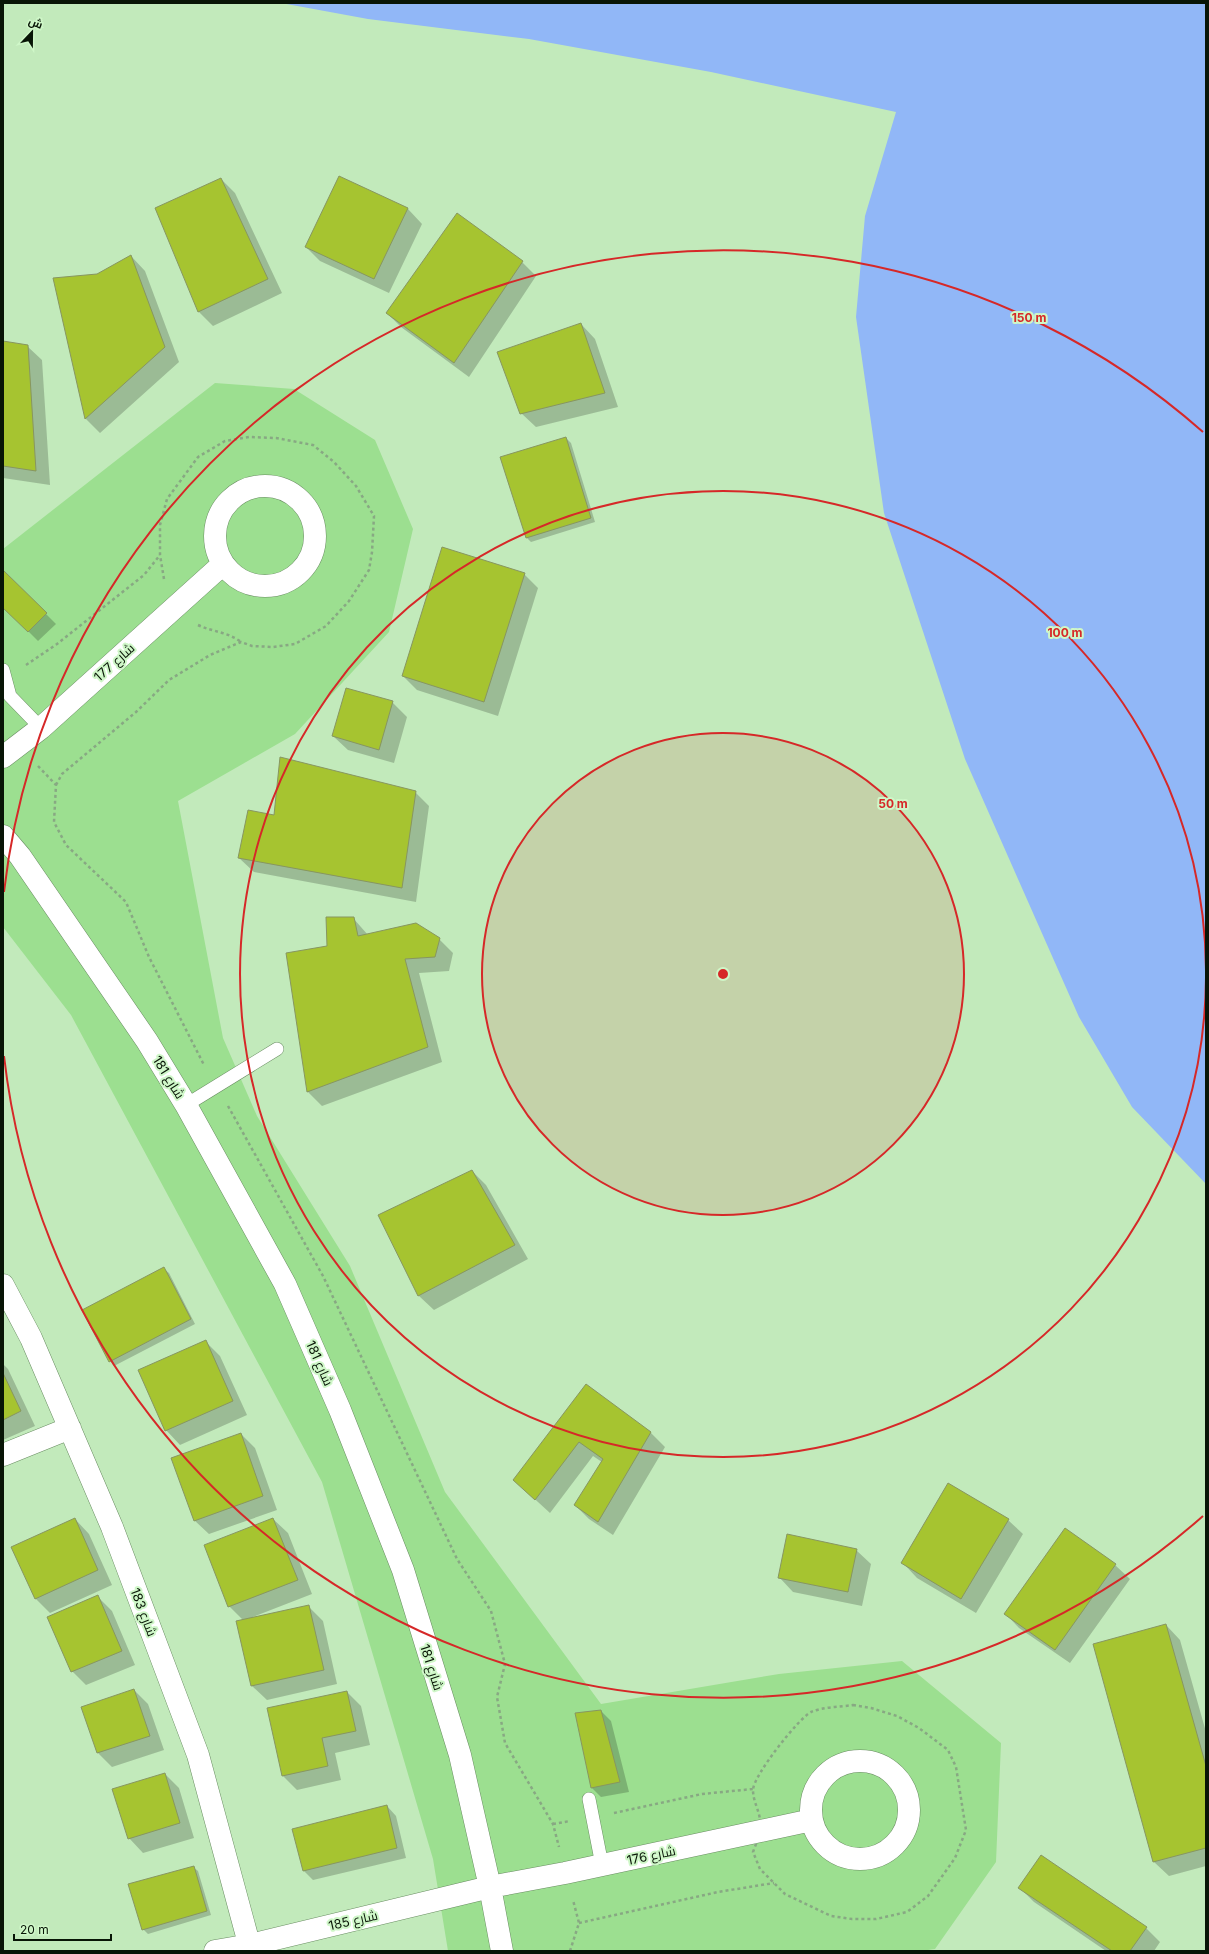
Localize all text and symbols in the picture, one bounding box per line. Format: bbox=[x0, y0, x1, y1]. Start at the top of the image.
north arrow bbox=[12, 12, 52, 52]
text: ش bbox=[27, 14, 45, 32]
text: 150 m bbox=[1012, 310, 1046, 325]
text: 100 m bbox=[1047, 625, 1083, 640]
street label: شارع 177 bbox=[90, 640, 138, 685]
text: 50 m bbox=[878, 796, 908, 811]
centre of rings bbox=[716, 967, 730, 981]
street label: شارع 181 bbox=[149, 1053, 188, 1102]
street label: شارع 181 bbox=[302, 1338, 337, 1388]
street label: شارع 183 bbox=[127, 1586, 160, 1639]
street label: شارع 181 bbox=[416, 1642, 447, 1692]
street label: شارع 176 bbox=[625, 1842, 677, 1869]
street label: شارع 185 bbox=[327, 1907, 379, 1934]
scale bar bbox=[14, 1916, 111, 1942]
text: 20 m bbox=[20, 1922, 49, 1937]

